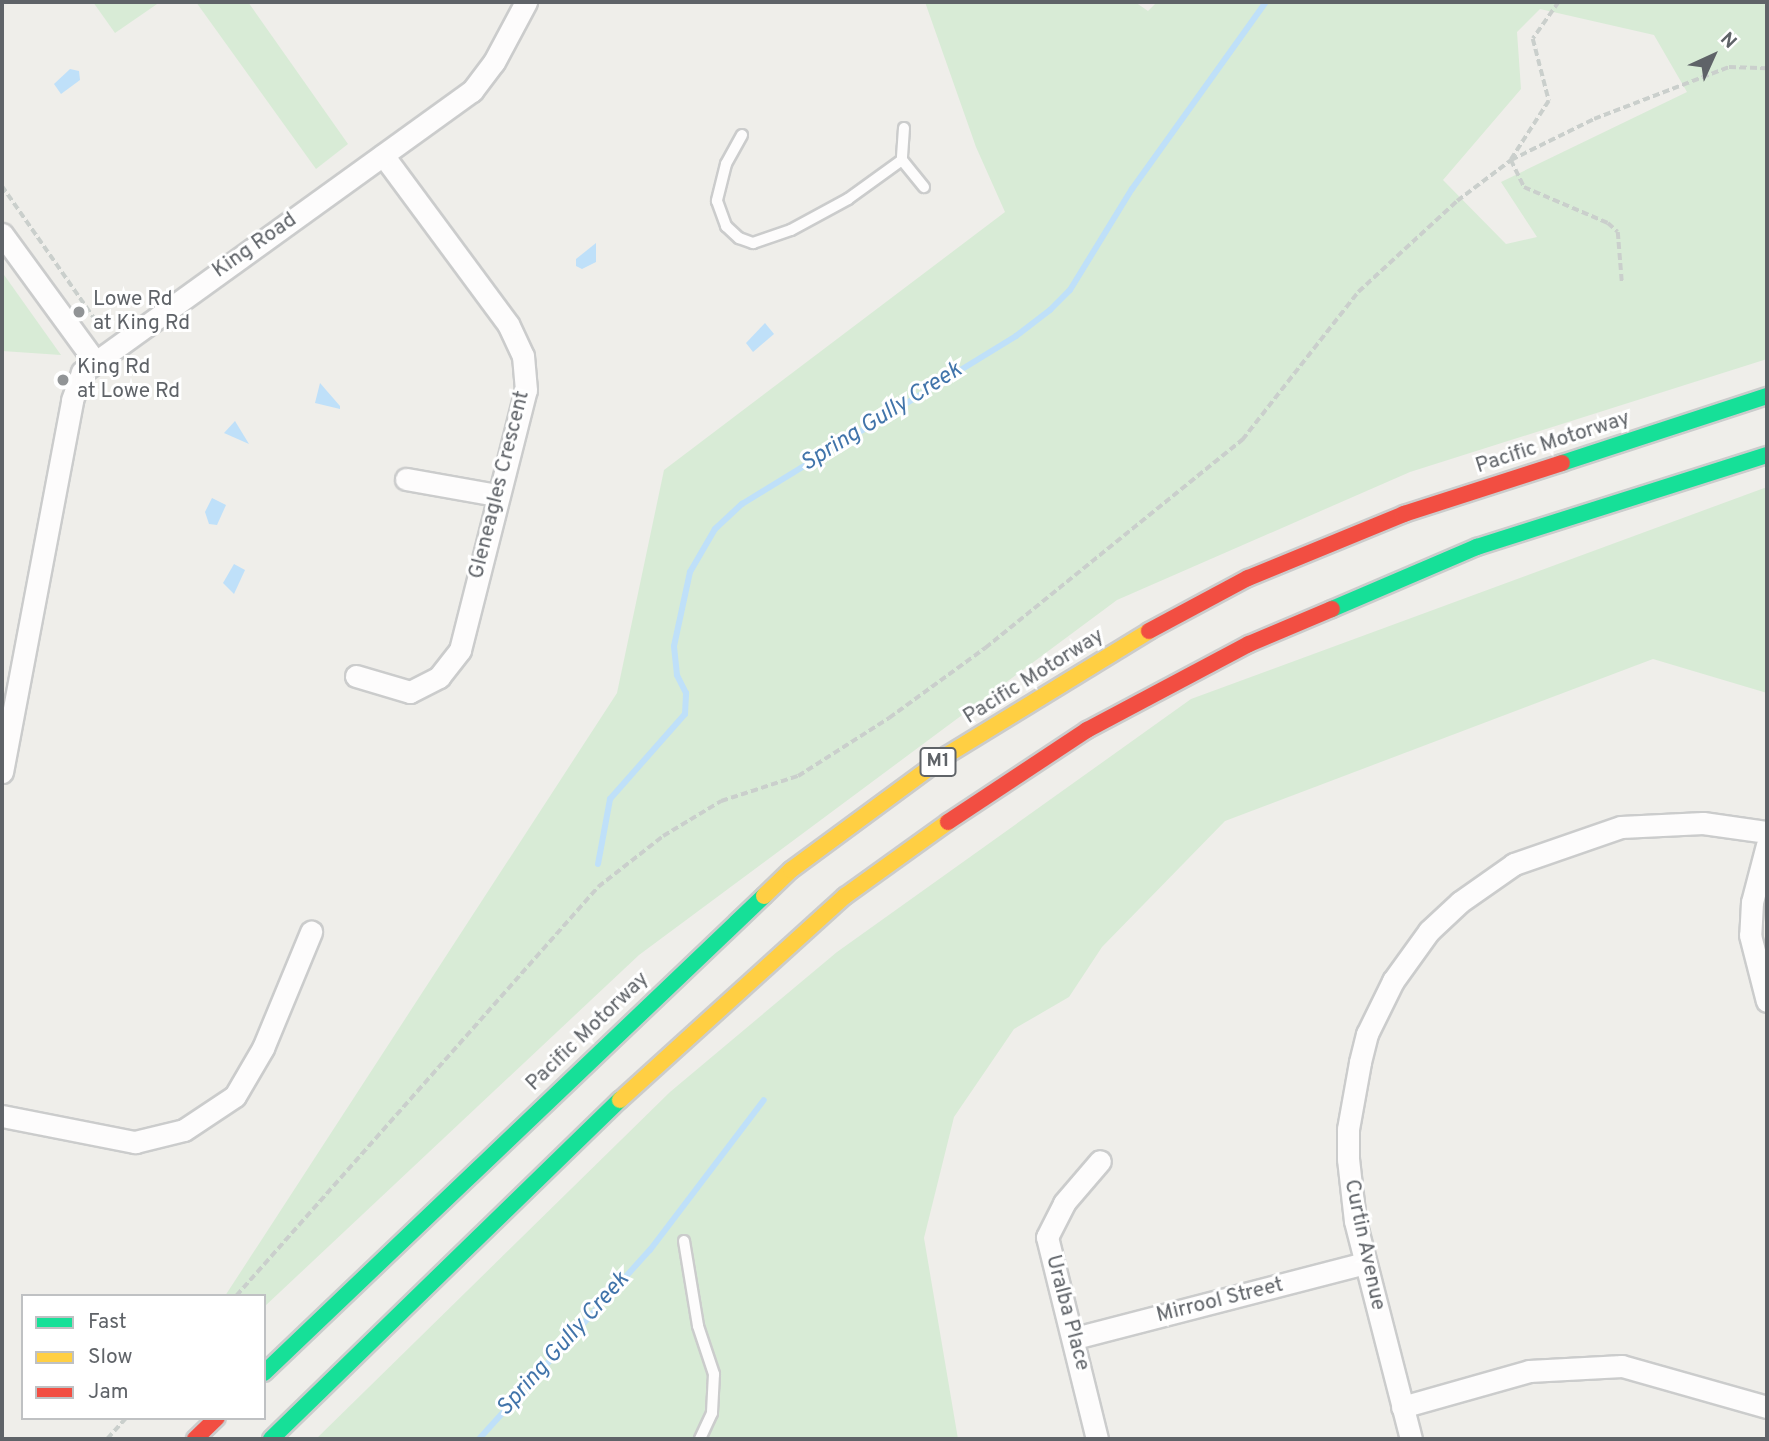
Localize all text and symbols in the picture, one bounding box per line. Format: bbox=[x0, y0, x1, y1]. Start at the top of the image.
north arrow bbox=[1678, 21, 1748, 91]
text: N bbox=[1715, 28, 1741, 54]
street label: King Road bbox=[208, 208, 302, 284]
place label: Lowe Rd at King Rd bbox=[93, 287, 190, 337]
marker: Lowe Rd at King Rd bbox=[71, 304, 87, 320]
place label: King Rd at Lowe Rd bbox=[77, 355, 180, 405]
water label: Spring Gully Creek bbox=[796, 357, 968, 479]
marker: King Rd at Lowe Rd bbox=[55, 372, 71, 388]
street label: Gleneagles Crescent bbox=[464, 388, 536, 582]
street label: Pacific Motorway bbox=[1473, 406, 1633, 480]
street label: Pacific Motorway bbox=[959, 624, 1109, 730]
road number: M1 bbox=[919, 747, 957, 778]
street label: Pacific Motorway bbox=[521, 967, 655, 1097]
street label: Curtin Avenue bbox=[1338, 1177, 1390, 1313]
street label: Uralba Place bbox=[1039, 1252, 1095, 1374]
water label: Spring Gully Creek bbox=[492, 1267, 636, 1423]
street label: Mirrool Street bbox=[1154, 1273, 1286, 1329]
legend bbox=[21, 1294, 266, 1420]
text: Fast bbox=[88, 1309, 127, 1336]
text: Slow bbox=[88, 1344, 133, 1371]
text: Jam bbox=[88, 1379, 129, 1406]

